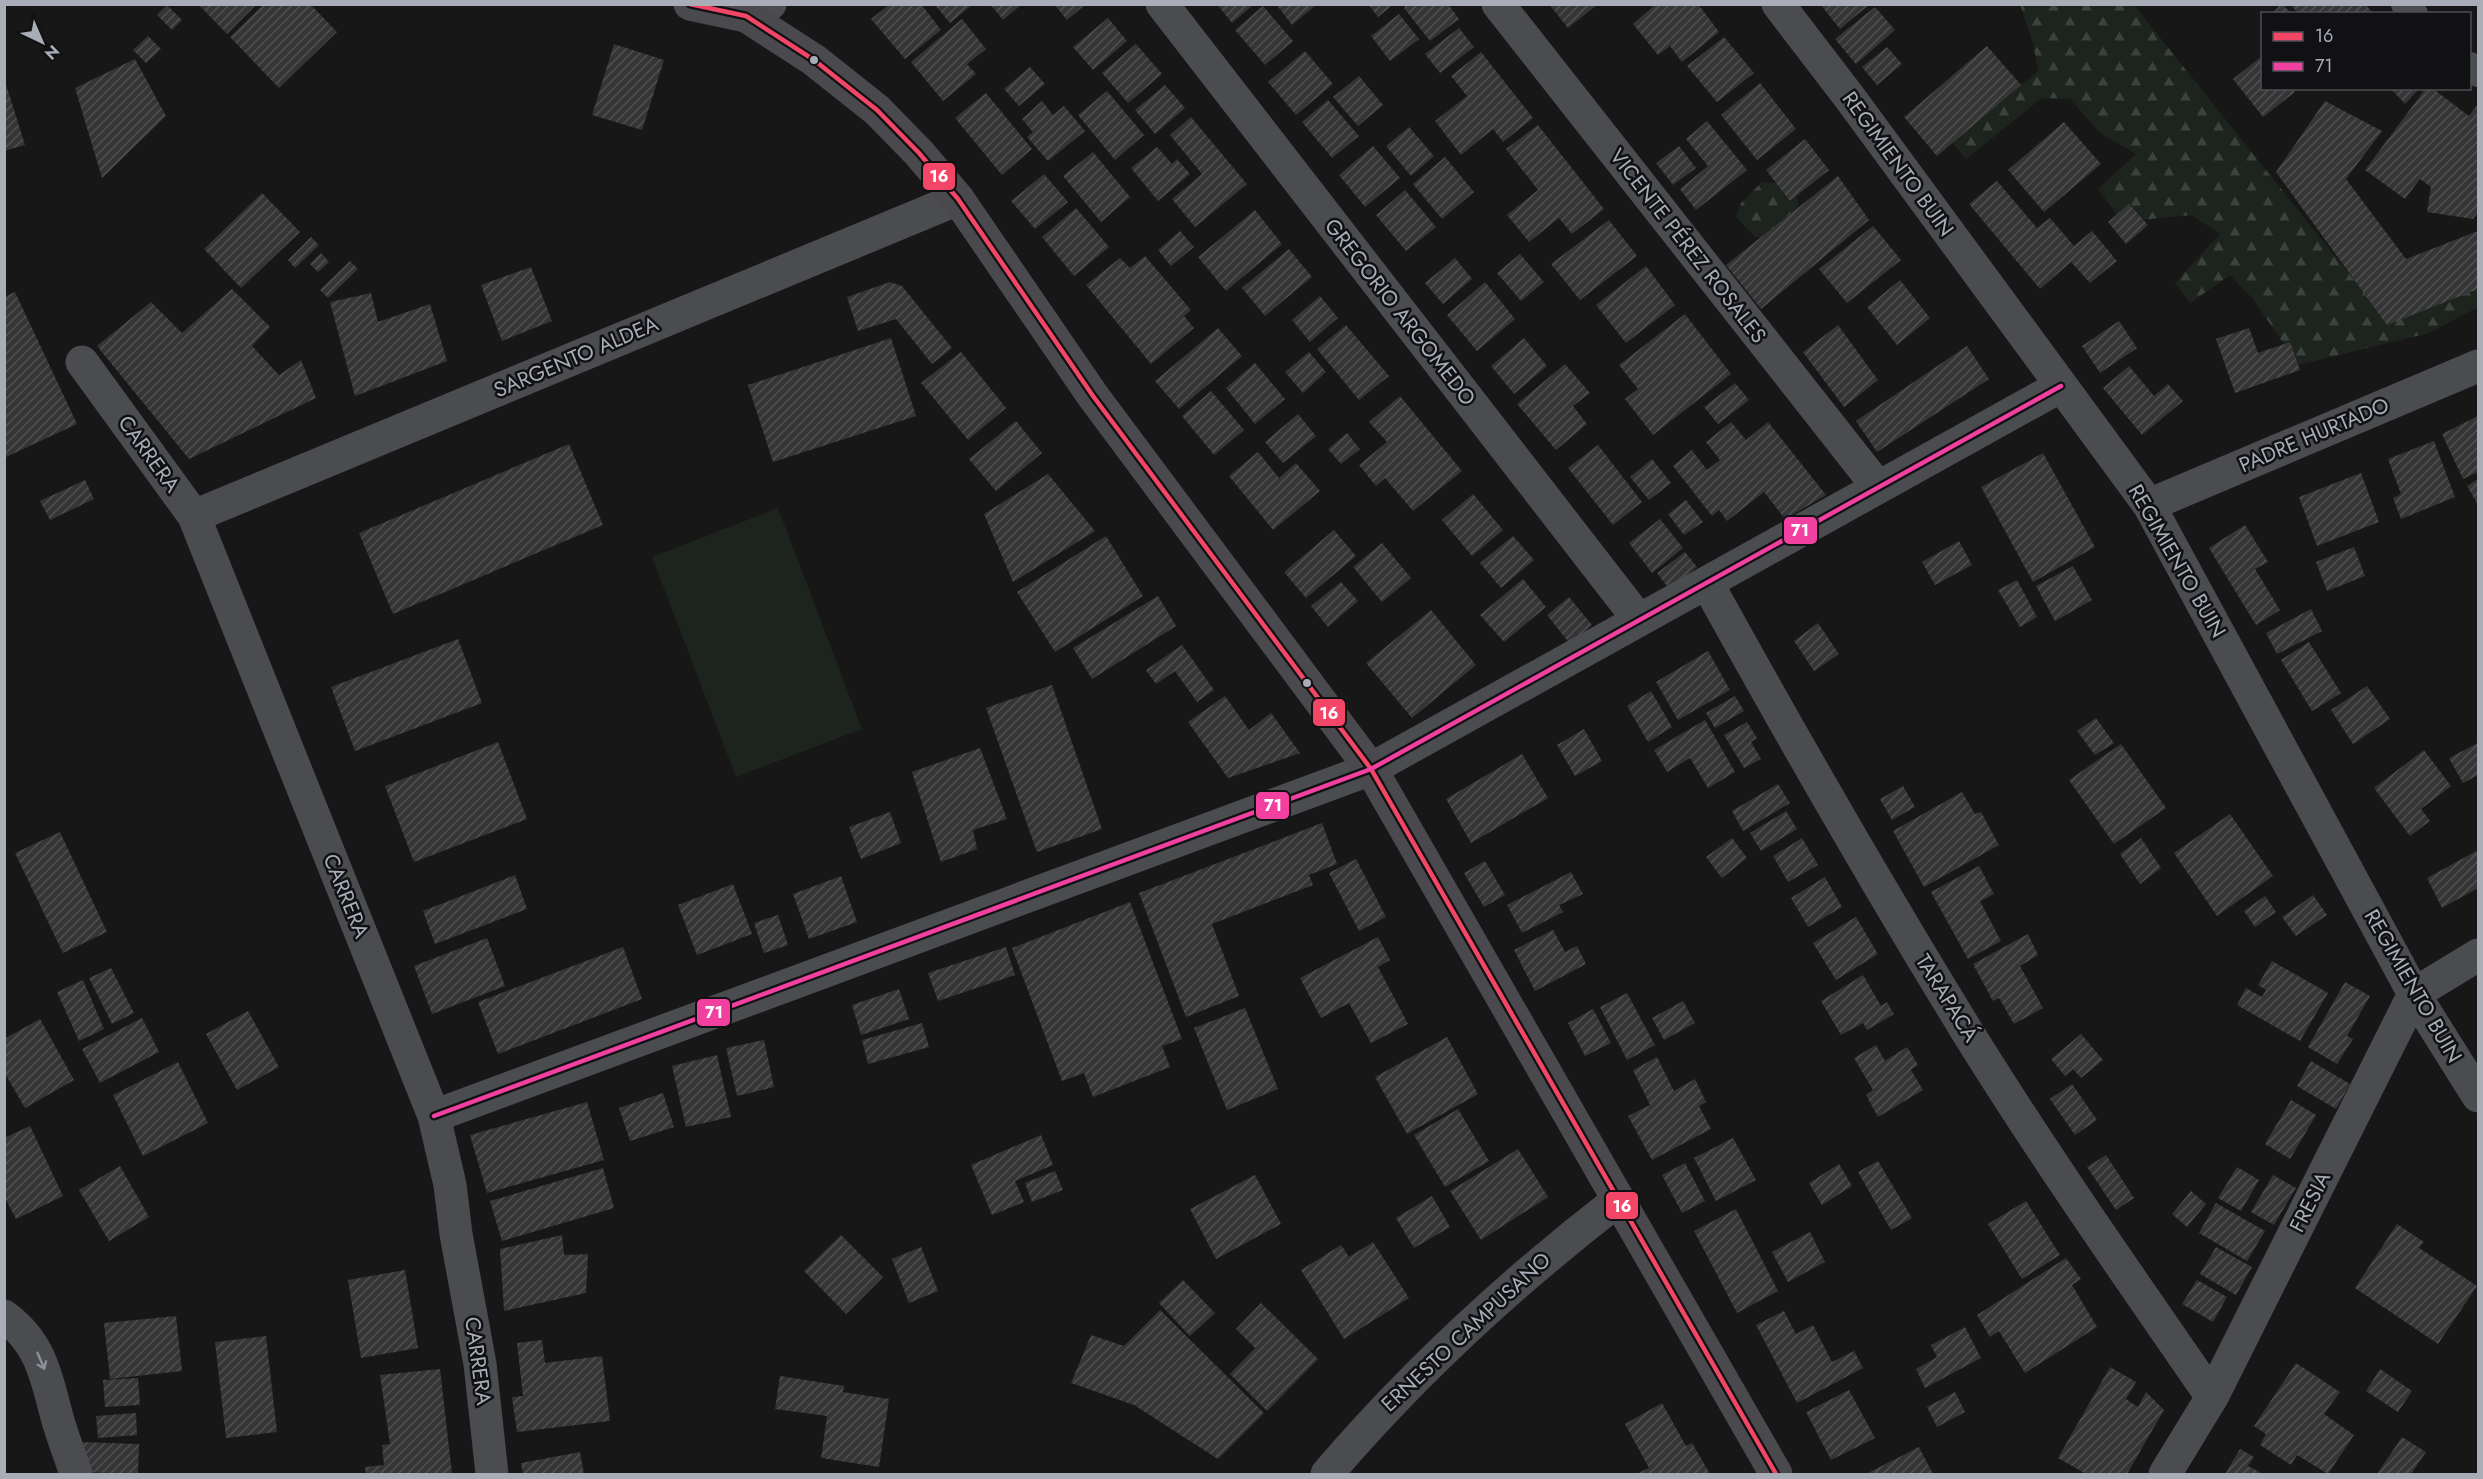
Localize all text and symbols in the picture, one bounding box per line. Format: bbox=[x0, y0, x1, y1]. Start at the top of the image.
north arrow bbox=[12, 12, 72, 72]
legend bbox=[2261, 12, 2471, 90]
text: 16 bbox=[2315, 23, 2333, 49]
text: N bbox=[40, 40, 65, 65]
text: 71 bbox=[2315, 53, 2333, 79]
unlabelled marker bbox=[808, 54, 820, 66]
street label: REGIMIENTO BUIN bbox=[1835, 85, 1961, 243]
street label: VICENTE PÉREZ ROSALES bbox=[1603, 143, 1773, 349]
line badge: 16 bbox=[922, 162, 956, 191]
text: 16 bbox=[930, 165, 948, 188]
street label: GREGORIO ARGOMEDO bbox=[1317, 212, 1483, 412]
street label: SARGENTO ALDEA bbox=[489, 309, 663, 405]
street label: PADRE HURTADO bbox=[2234, 390, 2394, 480]
street label: CARRERA bbox=[111, 409, 187, 499]
street label: REGIMIENTO BUIN bbox=[2121, 479, 2233, 643]
line badge: 71 bbox=[1783, 516, 1818, 545]
text: 71 bbox=[1791, 519, 1809, 542]
unlabelled marker bbox=[1301, 677, 1313, 689]
line badge: 16 bbox=[1312, 698, 1346, 727]
text: 16 bbox=[1320, 702, 1338, 725]
line badge: 71 bbox=[1255, 791, 1290, 820]
text: 71 bbox=[1264, 794, 1282, 817]
street label: CARRERA bbox=[315, 849, 377, 943]
street label: REGIMIENTO BUIN bbox=[2357, 904, 2469, 1068]
street label: TARAPACÁ bbox=[1908, 948, 1986, 1048]
line badge: 71 bbox=[696, 998, 731, 1027]
text: 71 bbox=[705, 1001, 723, 1024]
street label: FRESIA bbox=[2282, 1166, 2338, 1237]
line badge: 16 bbox=[1605, 1191, 1639, 1220]
text: 16 bbox=[1613, 1195, 1631, 1218]
street label: ERNESTO CAMPUSANO bbox=[1375, 1245, 1557, 1419]
street label: CARRERA bbox=[457, 1315, 499, 1407]
one-way arrow bbox=[36, 1351, 47, 1369]

